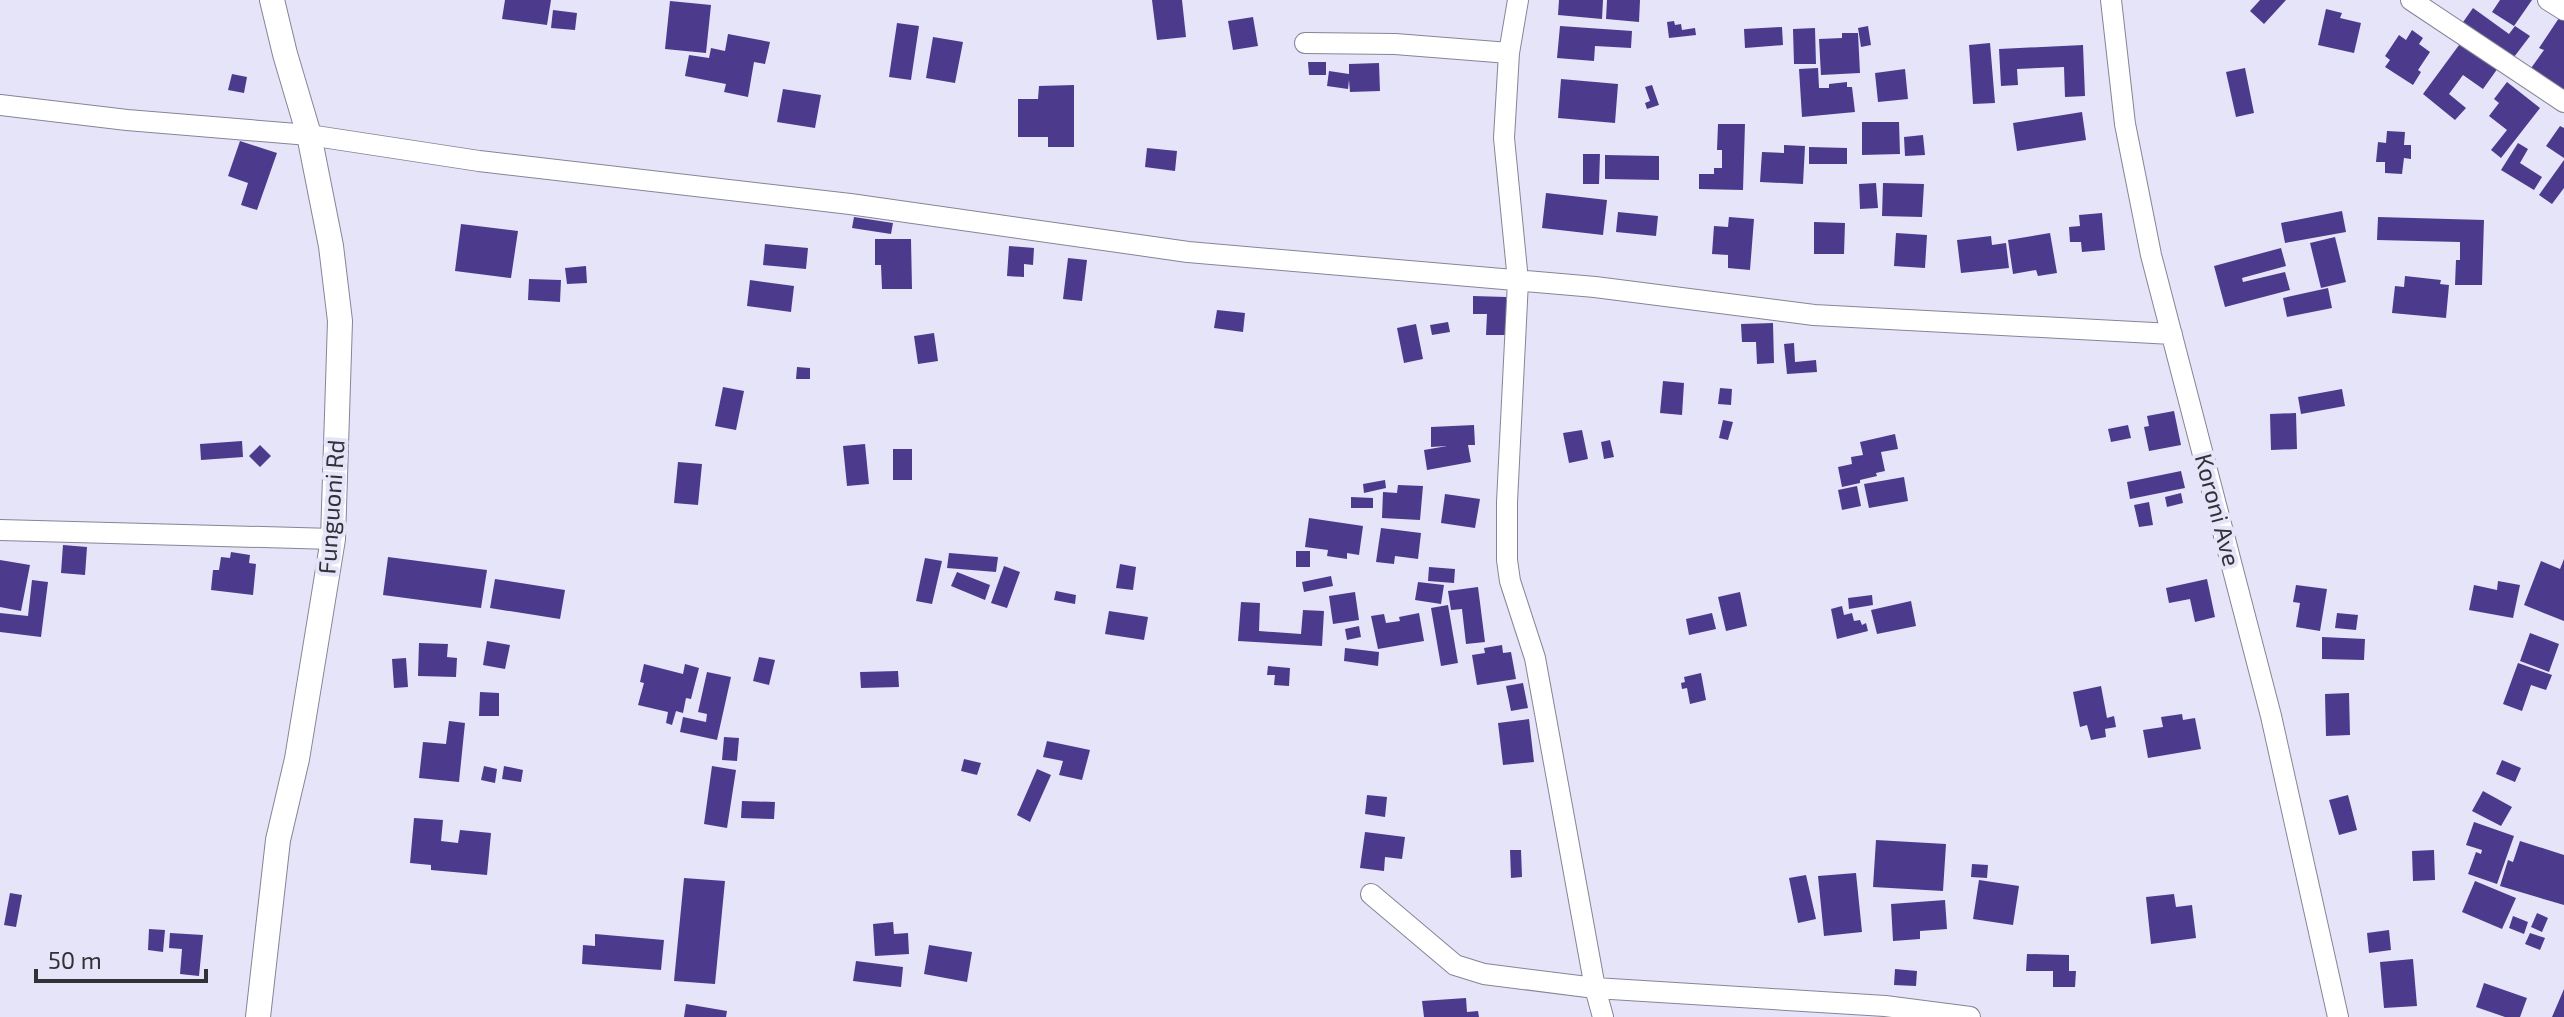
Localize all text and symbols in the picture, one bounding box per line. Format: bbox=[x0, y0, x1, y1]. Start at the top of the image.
street label: Funguoni Rd bbox=[311, 439, 350, 575]
street label: Koroni Ave bbox=[2190, 450, 2247, 569]
scale bar bbox=[36, 933, 206, 983]
text: 50 m bbox=[48, 945, 102, 974]

